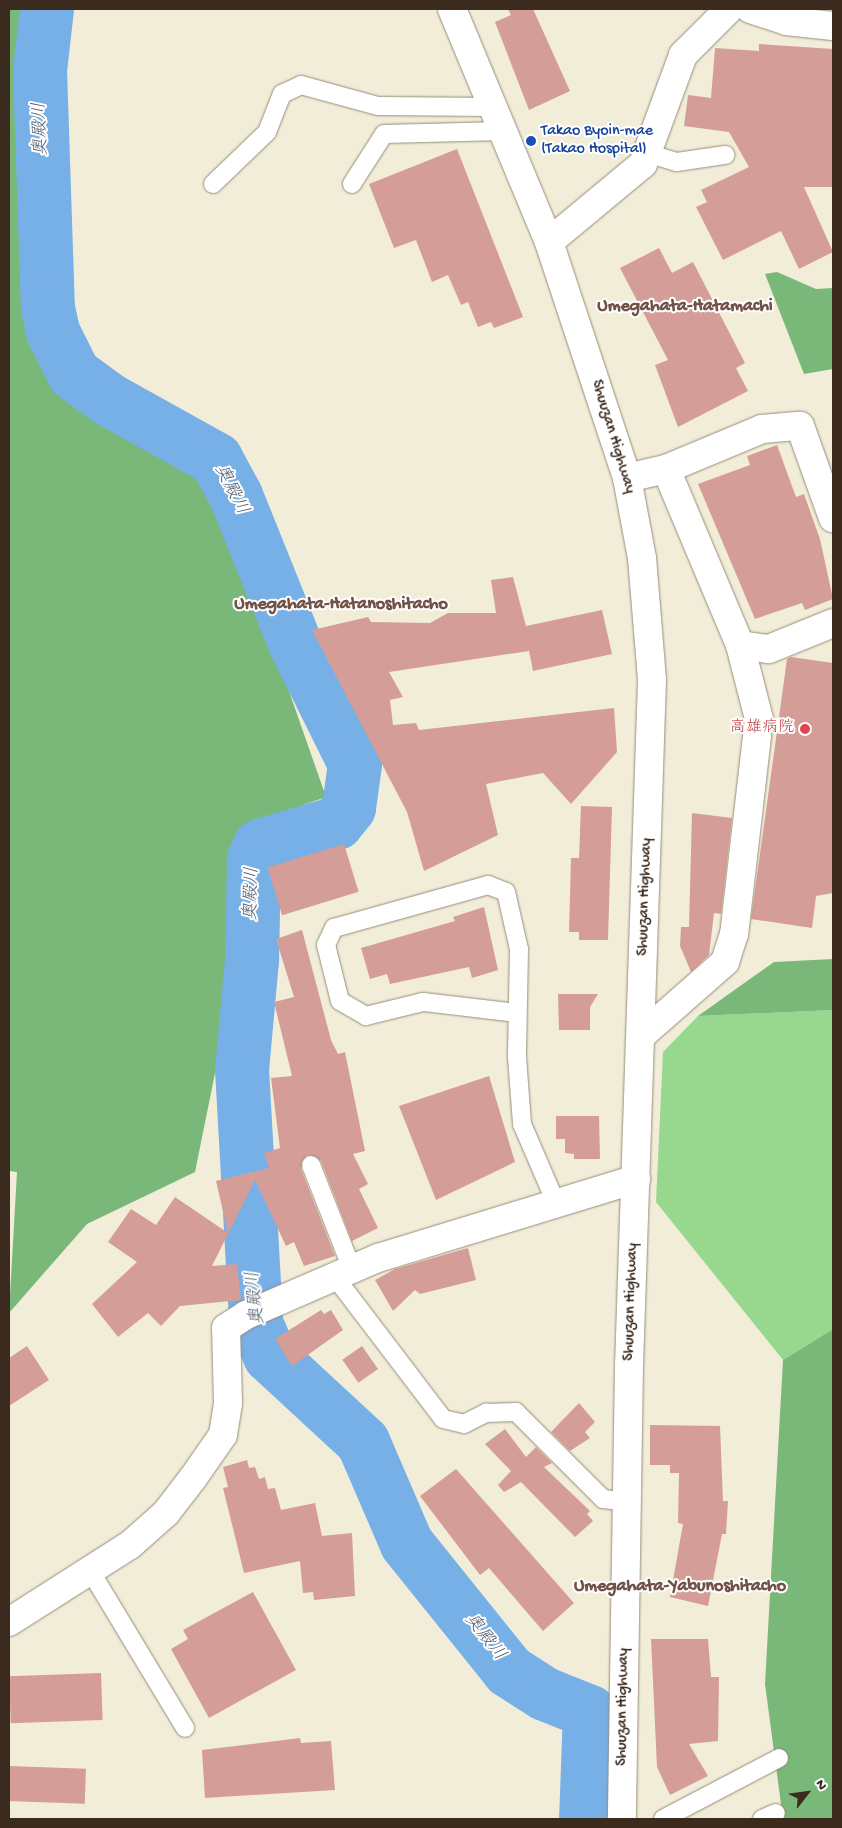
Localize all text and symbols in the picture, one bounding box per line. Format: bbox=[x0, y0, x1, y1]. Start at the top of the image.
water label: 奥殿川 bbox=[30, 102, 54, 156]
place label: Takao Byoin-mae (Takao Hospital) bbox=[541, 122, 653, 160]
marker: Takao Byoin-mae (Takao Hospital) bbox=[525, 135, 537, 147]
district label: Umegahata-Hatamachi bbox=[597, 296, 773, 318]
street label: Shuuzan Highway bbox=[586, 378, 638, 496]
water label: 奥殿川 bbox=[208, 461, 252, 519]
district label: Umegahata-Hatanoshitacho bbox=[234, 594, 448, 616]
place label: 高雄病院 bbox=[730, 719, 794, 739]
marker: 高雄病院 bbox=[798, 722, 812, 736]
street label: Shuuzan Highway bbox=[634, 838, 658, 956]
water label: 奥殿川 bbox=[241, 867, 265, 921]
street label: Shuuzan Highway bbox=[620, 1243, 644, 1361]
water label: 奥殿川 bbox=[243, 1270, 271, 1326]
district label: Umegahata-Yabunoshitacho bbox=[574, 1576, 786, 1598]
water label: 奥殿川 bbox=[459, 1610, 509, 1666]
street label: Shuuzan Highway bbox=[613, 1648, 635, 1766]
north arrow bbox=[782, 1768, 832, 1818]
text: N bbox=[811, 1777, 830, 1793]

